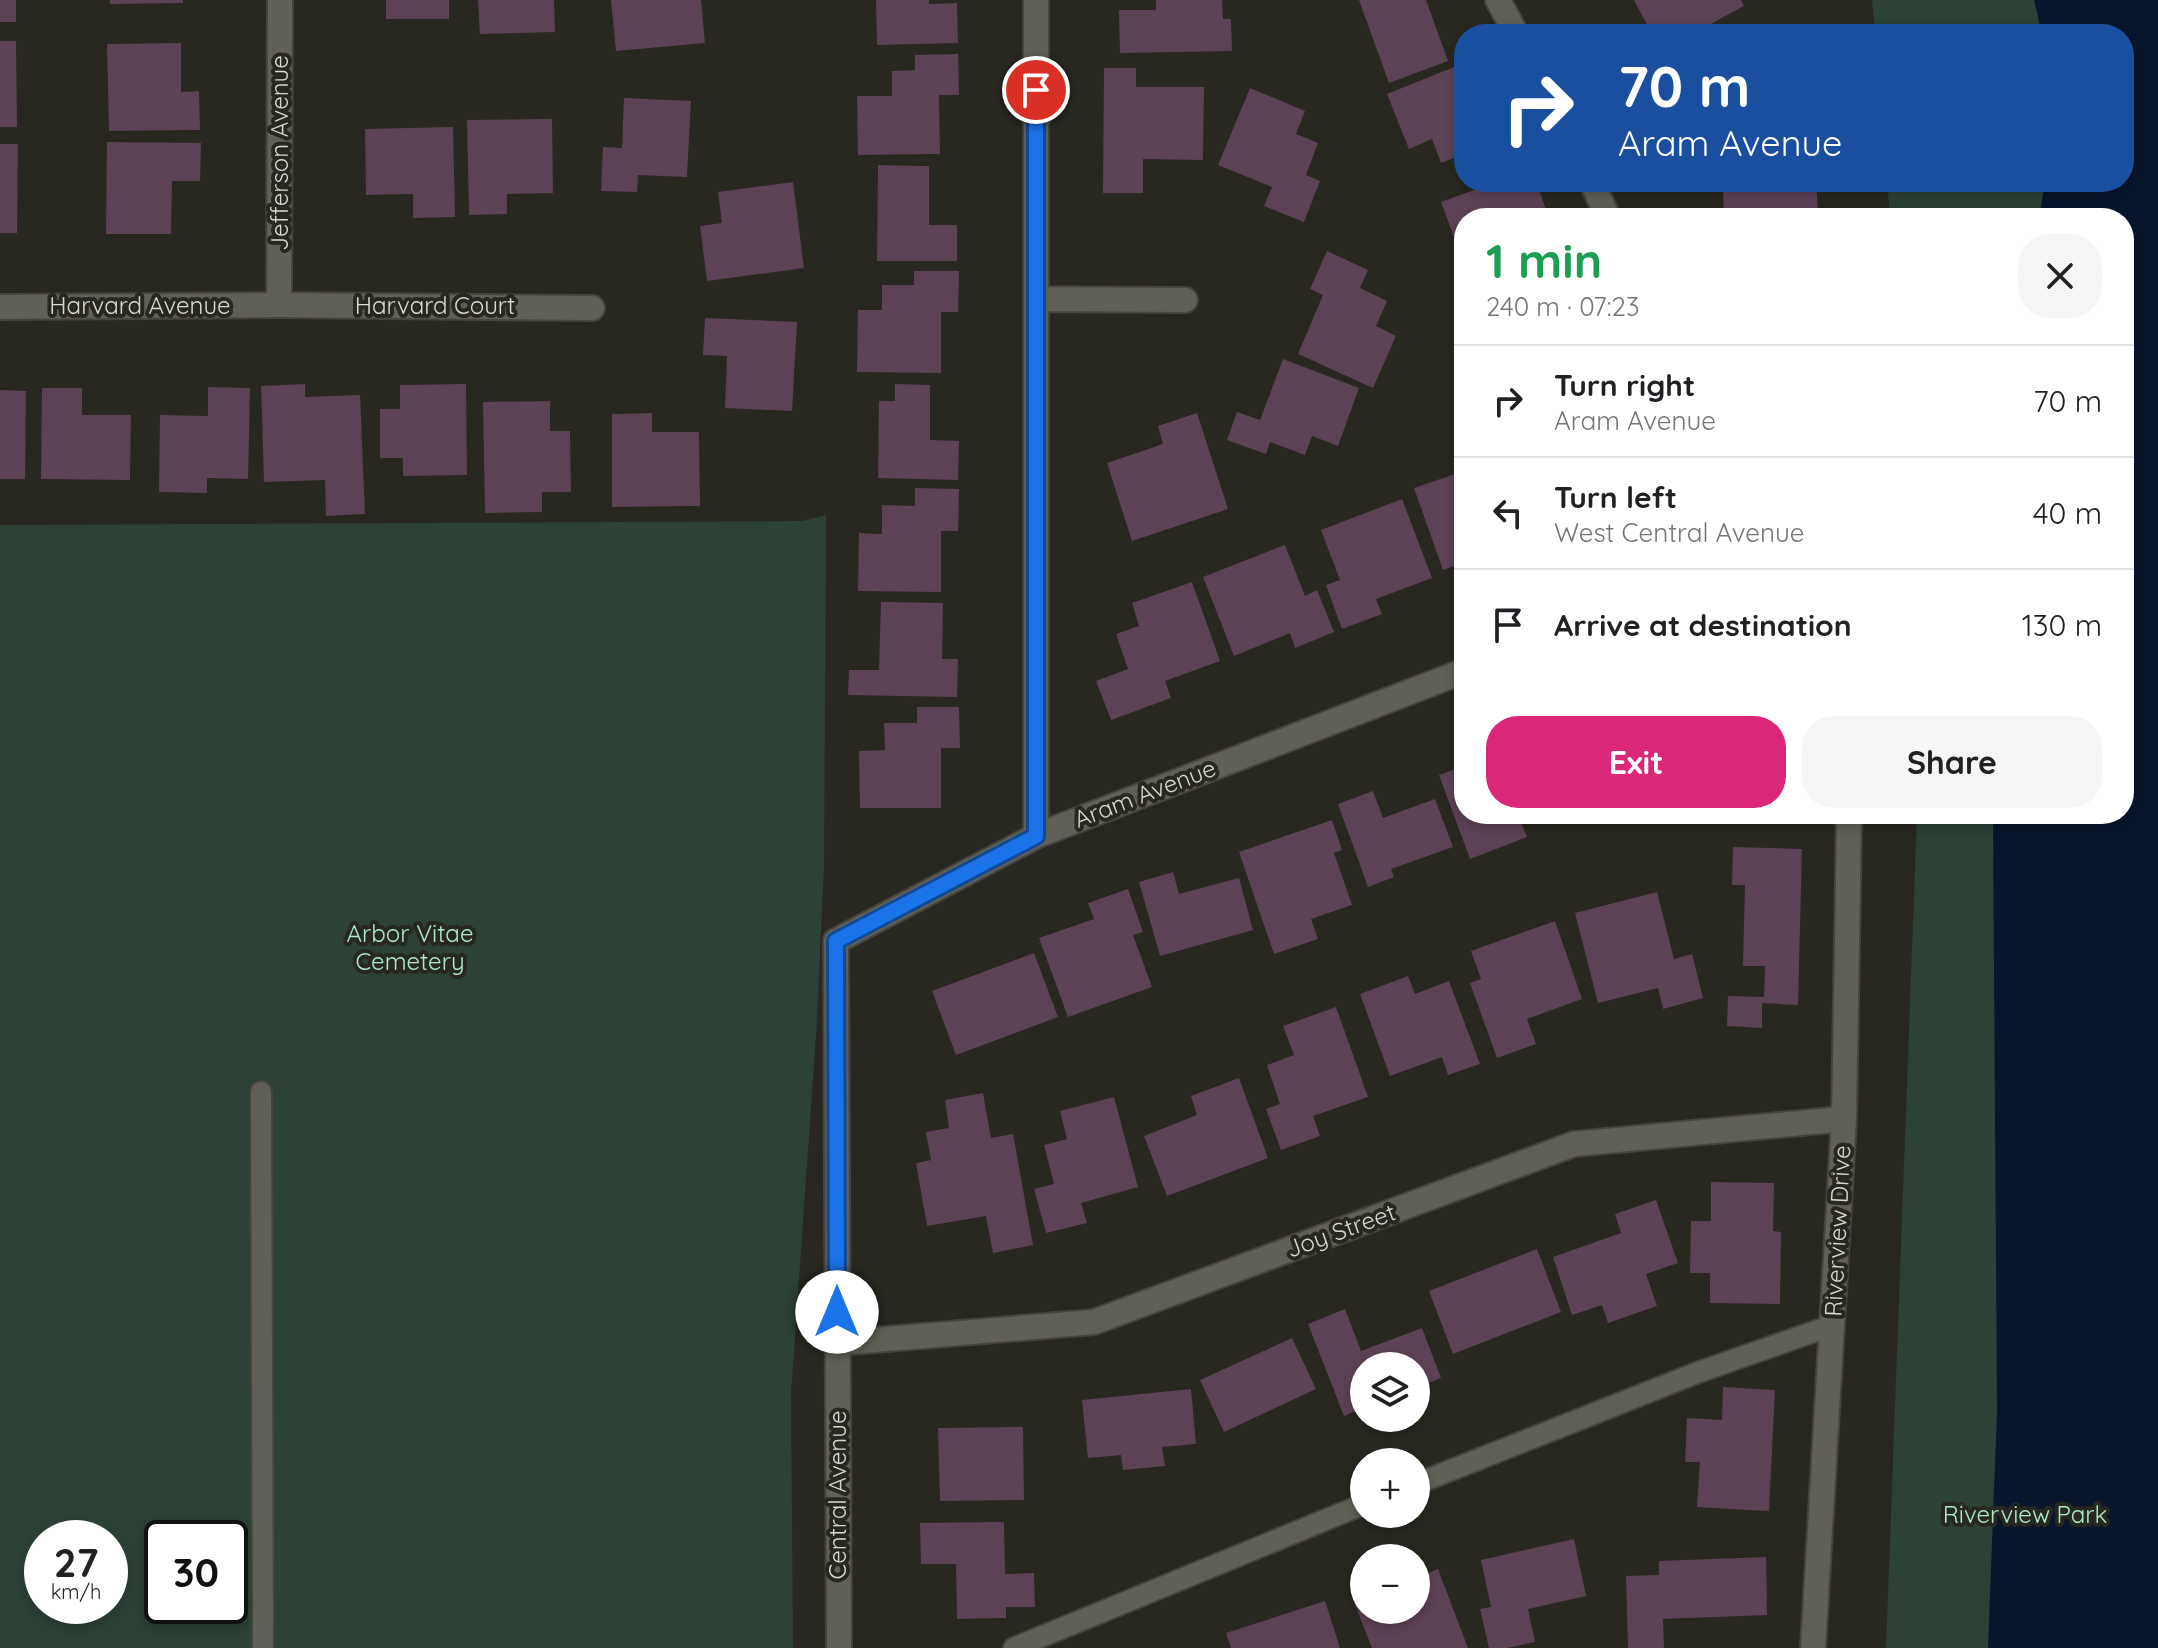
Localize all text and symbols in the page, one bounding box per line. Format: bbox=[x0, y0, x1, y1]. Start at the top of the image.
text: 70 m bbox=[1618, 51, 1750, 121]
street label: Jefferson Avenue bbox=[264, 55, 294, 251]
pin bbox=[1002, 56, 1070, 124]
icon: right bbox=[1486, 56, 1590, 160]
icon: arrive bbox=[1014, 68, 1058, 112]
text: Aram Avenue bbox=[1618, 120, 1842, 165]
text: 1 min bbox=[1486, 230, 1602, 290]
button: close bbox=[2018, 234, 2102, 318]
street label: Harvard Avenue bbox=[49, 290, 231, 320]
street label: Harvard Court bbox=[355, 290, 515, 320]
text: 240 m · 07:23 bbox=[1486, 290, 1640, 323]
text: Turn right bbox=[1554, 366, 1695, 404]
icon: right bbox=[1486, 379, 1530, 423]
text: 70 m bbox=[2033, 382, 2102, 420]
text: Aram Avenue bbox=[1554, 404, 1716, 437]
text: Turn left bbox=[1554, 478, 1677, 516]
icon: left bbox=[1486, 491, 1530, 535]
text: 40 m bbox=[2033, 494, 2102, 532]
text: West Central Avenue bbox=[1554, 516, 1804, 549]
icon: arrive bbox=[1486, 603, 1530, 647]
text: Arrive at destination bbox=[1554, 606, 1852, 644]
text: 130 m bbox=[2022, 606, 2102, 644]
button: Exit bbox=[1486, 716, 1786, 808]
button: Share bbox=[1802, 716, 2102, 808]
street label: Aram Avenue bbox=[1069, 752, 1220, 834]
park label: Arbor Vitae Cemetery bbox=[347, 918, 473, 976]
street label: Riverview Drive bbox=[1818, 1144, 1856, 1317]
street label: Joy Street bbox=[1282, 1196, 1399, 1264]
position arrow bbox=[795, 1270, 879, 1354]
map controls bbox=[1350, 1352, 1430, 1624]
button: layers bbox=[1350, 1352, 1430, 1432]
street label: Central Avenue bbox=[822, 1411, 852, 1579]
button: + bbox=[1350, 1448, 1430, 1528]
park label: Riverview Park bbox=[1943, 1499, 2107, 1529]
speed limit sign: 30 bbox=[144, 1520, 248, 1624]
text: 27 bbox=[54, 1537, 98, 1587]
button: − bbox=[1350, 1544, 1430, 1624]
text: km/h bbox=[51, 1579, 101, 1604]

